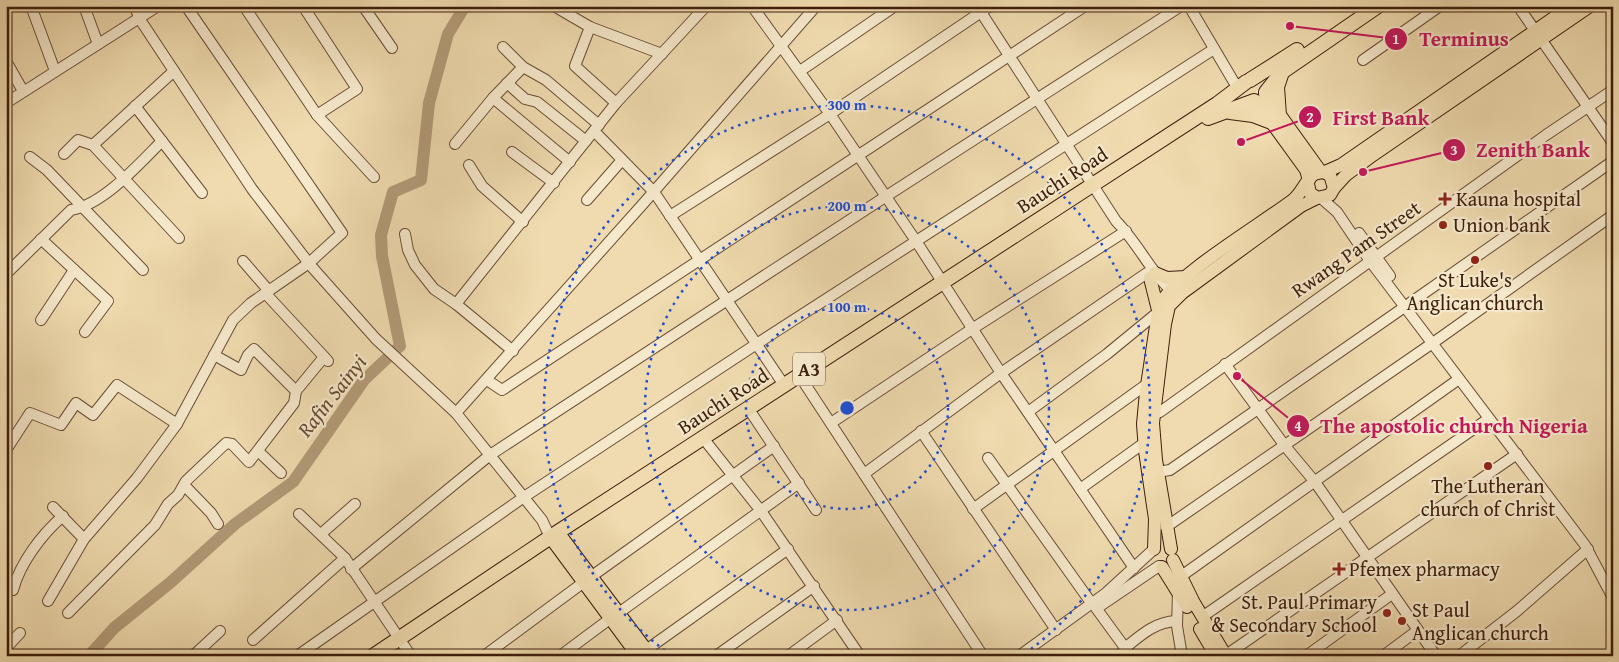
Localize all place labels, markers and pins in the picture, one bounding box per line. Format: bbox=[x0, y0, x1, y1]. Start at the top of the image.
callout: Terminus bbox=[1384, 21, 1518, 57]
callout: First Bank bbox=[1298, 99, 1439, 135]
callout: Zenith Bank bbox=[1441, 132, 1600, 168]
place label: Kauna hospital bbox=[1456, 184, 1581, 213]
marker: Kauna hospital bbox=[1438, 192, 1452, 206]
place label: Union bank bbox=[1453, 210, 1551, 239]
marker: Union bank bbox=[1437, 219, 1449, 231]
marker: St Luke's Anglican church bbox=[1469, 254, 1481, 266]
place label: St Luke's Anglican church bbox=[1407, 265, 1543, 317]
centre of rings bbox=[838, 399, 856, 417]
callout: The apostolic church Nigeria bbox=[1285, 408, 1598, 444]
marker: The Lutheran church of Christ bbox=[1482, 460, 1494, 472]
place label: The Lutheran church of Christ bbox=[1421, 471, 1555, 523]
place label: Pfemex pharmacy bbox=[1349, 554, 1500, 583]
marker: Pfemex pharmacy bbox=[1333, 563, 1345, 575]
place label: St. Paul Primary & Secondary School bbox=[1211, 587, 1377, 639]
place label: St Paul Anglican church bbox=[1412, 595, 1549, 647]
marker: St. Paul Primary & Secondary School bbox=[1381, 607, 1393, 619]
marker: St Paul Anglican church bbox=[1396, 615, 1408, 627]

